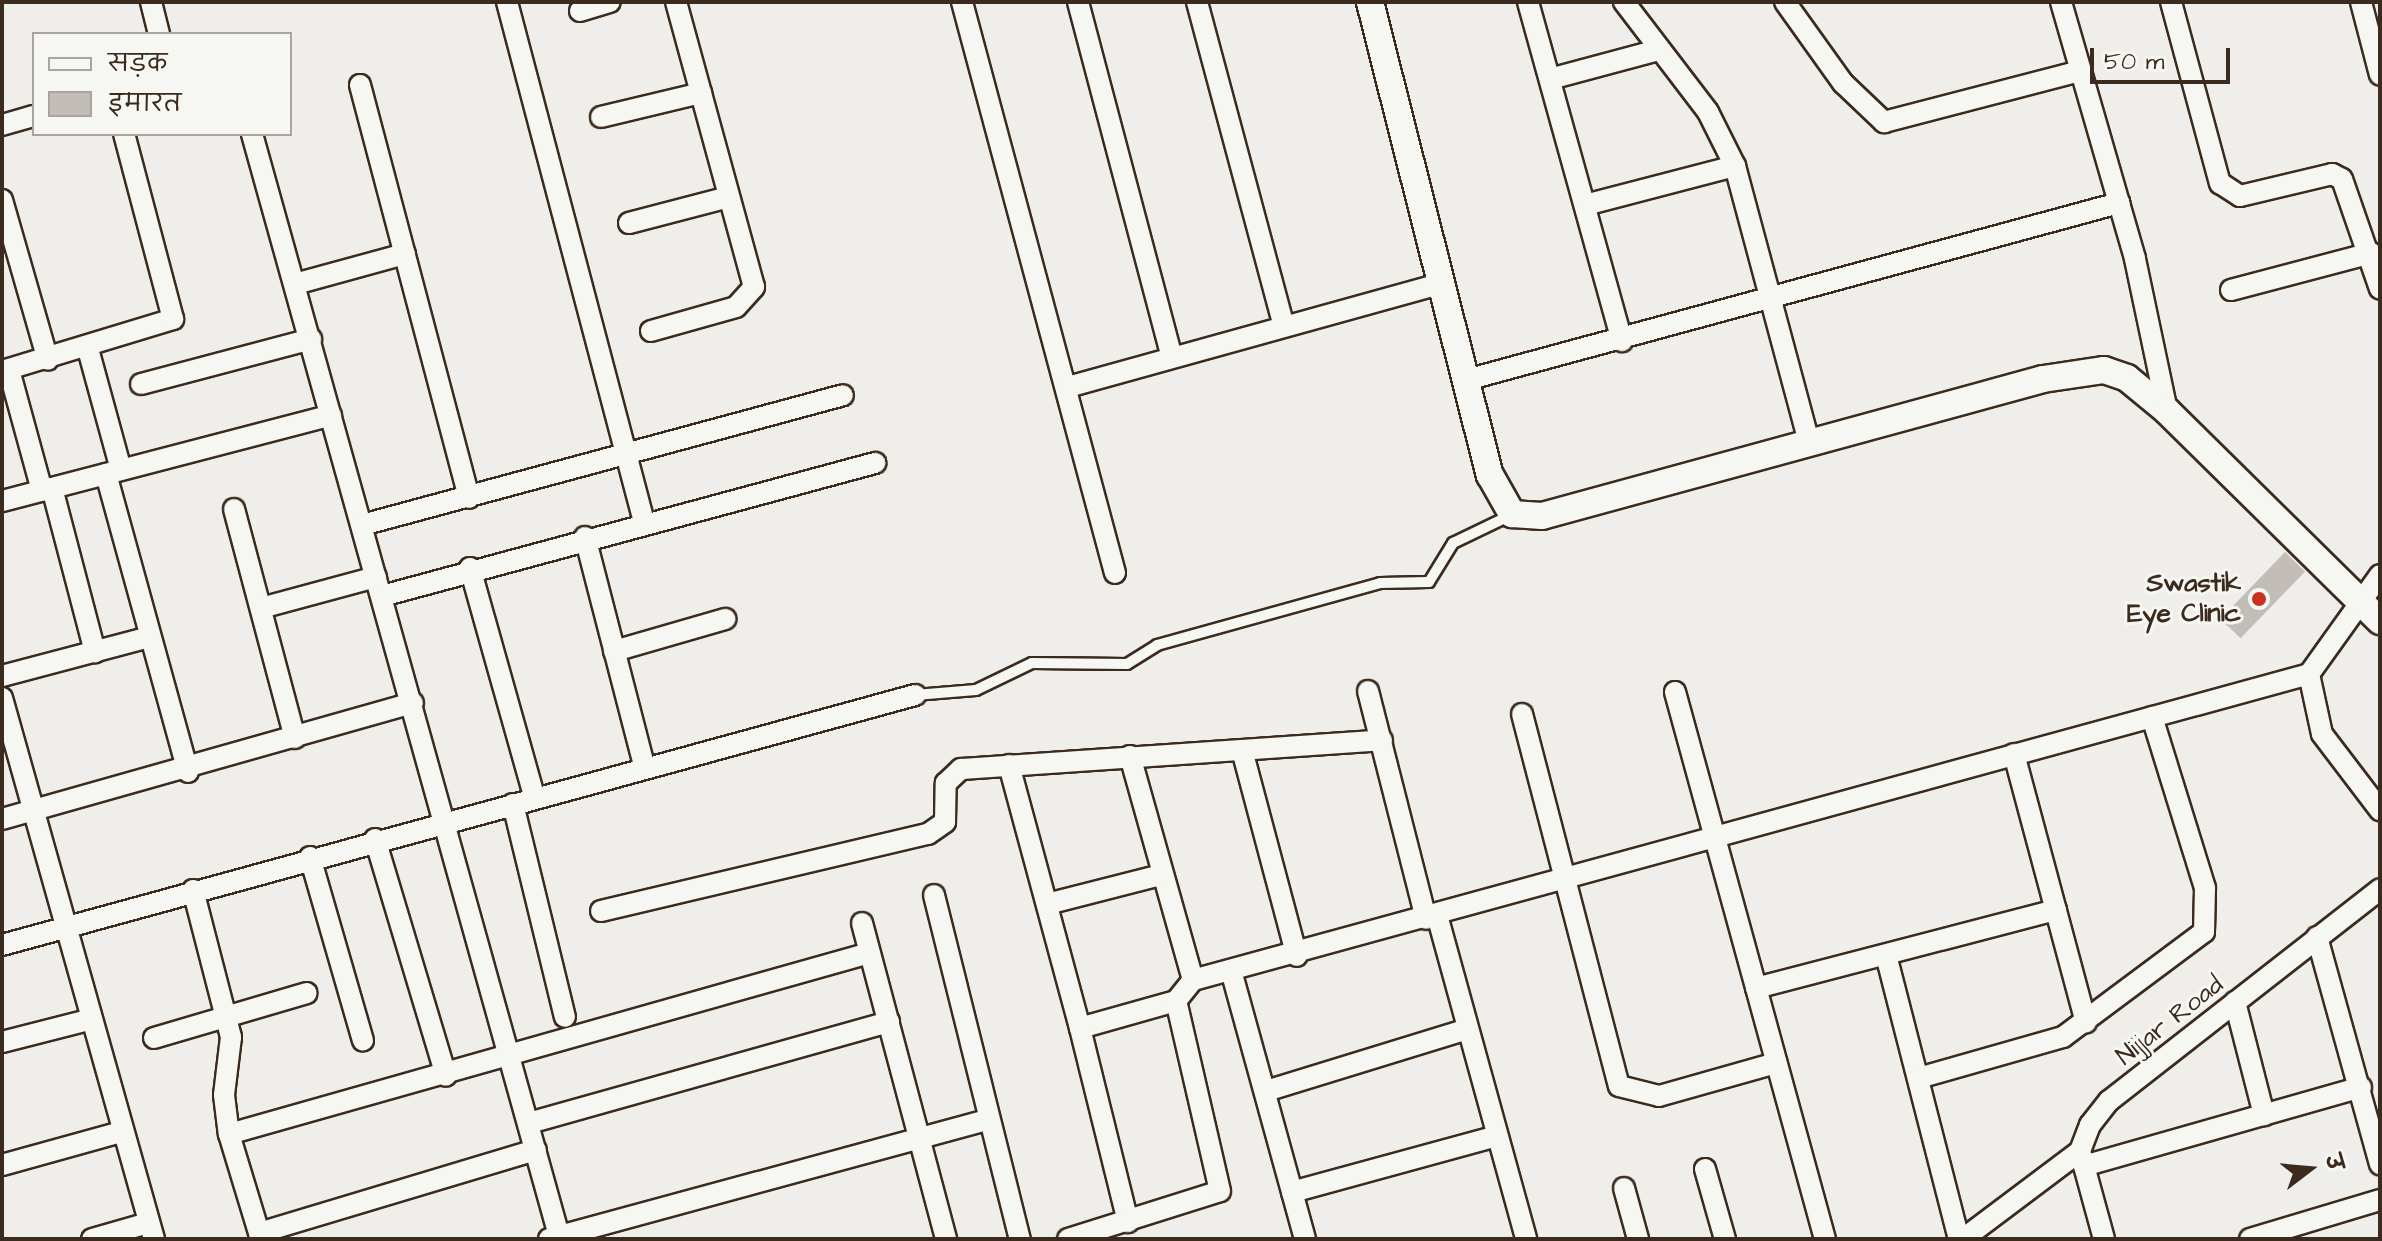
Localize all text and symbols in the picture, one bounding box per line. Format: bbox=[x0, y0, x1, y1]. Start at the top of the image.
legend bbox=[32, 32, 292, 136]
scale bar bbox=[2094, 32, 2234, 82]
text: 50 m bbox=[2104, 45, 2164, 79]
text: सड़क bbox=[108, 47, 167, 81]
text: इमारत bbox=[108, 87, 181, 121]
place label: Swastik Eye Clinic bbox=[2127, 568, 2241, 630]
marker: Swastik Eye Clinic bbox=[2248, 588, 2270, 610]
street label: Nijjar Road bbox=[2110, 970, 2230, 1072]
north arrow bbox=[2270, 1129, 2350, 1209]
text: उ bbox=[2317, 1151, 2350, 1174]

